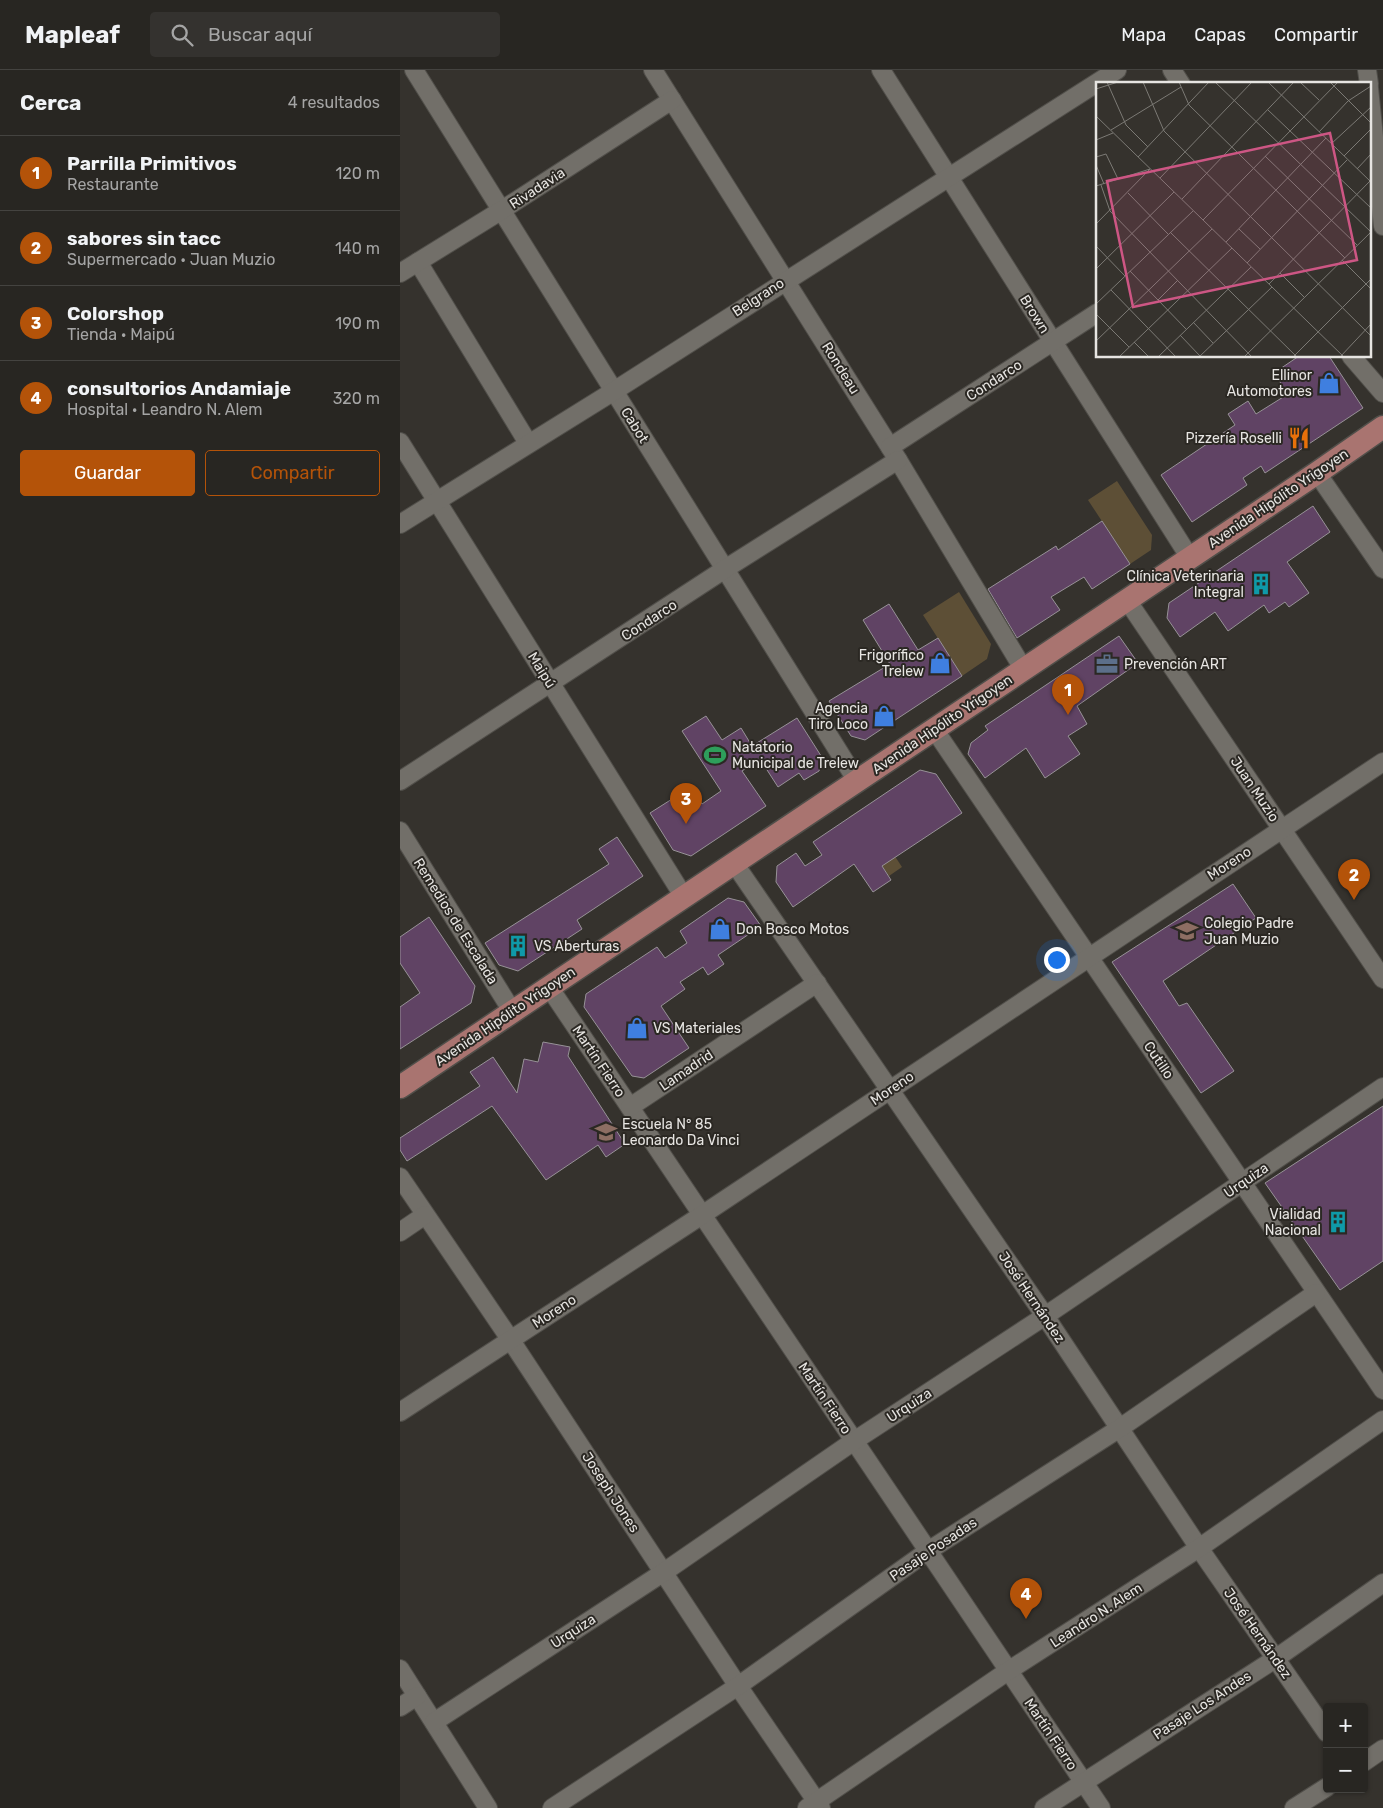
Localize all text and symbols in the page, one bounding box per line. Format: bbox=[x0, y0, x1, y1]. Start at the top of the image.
search box bbox=[150, 12, 500, 57]
text: Mapleaf bbox=[25, 21, 120, 49]
icon: search bbox=[168, 21, 196, 49]
text: Buscar aquí bbox=[208, 23, 312, 46]
text: Mapa bbox=[1121, 24, 1166, 46]
text: Capas bbox=[1194, 24, 1246, 46]
text: Compartir bbox=[1274, 24, 1358, 46]
inset map bbox=[1096, 82, 1371, 358]
text: Cerca bbox=[20, 90, 81, 115]
text: 4 resultados bbox=[288, 93, 380, 112]
text: Parrilla Primitivos bbox=[67, 152, 237, 175]
text: 1 bbox=[32, 164, 40, 183]
text: 120 m bbox=[335, 164, 380, 183]
street label: Rivadavia bbox=[506, 164, 568, 213]
text: Restaurante bbox=[67, 175, 159, 194]
text: sabores sin tacc bbox=[67, 227, 221, 250]
text: 2 bbox=[31, 239, 41, 258]
text: 140 m bbox=[335, 239, 380, 258]
text: Supermercado · Juan Muzio bbox=[67, 250, 275, 269]
street label: Belgrano bbox=[729, 274, 787, 320]
street label: Brown bbox=[1016, 292, 1053, 337]
text: Colorshop bbox=[67, 302, 164, 325]
text: 3 bbox=[31, 314, 41, 333]
text: 190 m bbox=[335, 314, 380, 333]
text: Tienda · Maipú bbox=[67, 325, 175, 344]
street label: Rondeau bbox=[818, 339, 863, 397]
street label: Condarco bbox=[963, 356, 1025, 405]
place label: Ellinor Automotores bbox=[1227, 367, 1313, 400]
shop icon: Ellinor Automotores bbox=[1316, 370, 1342, 396]
text: consultorios Andamiaje bbox=[67, 377, 291, 400]
text: 4 bbox=[31, 389, 41, 408]
text: 320 m bbox=[333, 389, 380, 408]
text: Hospital · Leandro N. Alem bbox=[67, 400, 262, 419]
street label: Cabot bbox=[617, 404, 652, 447]
restaurant icon: Pizzería Roselli bbox=[1286, 425, 1312, 451]
place label: Pizzería Roselli bbox=[1185, 430, 1282, 447]
street label: Avenida Hipólito Yrigoyen bbox=[1205, 445, 1352, 552]
button: Guardar bbox=[20, 450, 195, 496]
button: Compartir bbox=[205, 450, 380, 496]
place label: Clínica Veterinaria Integral bbox=[1127, 568, 1244, 601]
building icon: Clínica Veterinaria Integral bbox=[1248, 571, 1274, 597]
street label: Condarco bbox=[618, 596, 680, 645]
place label: Frigorífico Trelew bbox=[859, 647, 924, 680]
street label: Maipú bbox=[524, 649, 559, 691]
shop icon: Frigorífico Trelew bbox=[927, 650, 953, 676]
office icon: Prevención ART bbox=[1094, 651, 1120, 677]
place label: Prevención ART bbox=[1124, 656, 1227, 673]
street label: Avenida Hipólito Yrigoyen bbox=[869, 671, 1016, 778]
pin: 1 bbox=[1052, 674, 1084, 715]
place label: Agencia Tiro Loco bbox=[808, 700, 868, 733]
shop icon: Agencia Tiro Loco bbox=[871, 703, 897, 729]
place label: Natatorio Municipal de Trelew bbox=[732, 739, 859, 772]
sports icon: Natatorio Municipal de Trelew bbox=[702, 742, 728, 768]
street label: Juan Muzio bbox=[1227, 753, 1283, 825]
pin: 3 bbox=[670, 783, 702, 824]
street label: Moreno bbox=[1204, 843, 1254, 884]
street label: Remedios de Escalada bbox=[410, 855, 501, 987]
pin: 2 bbox=[1338, 859, 1370, 900]
place label: Colegio Padre Juan Muzio bbox=[1204, 915, 1294, 948]
shop icon: Don Bosco Motos bbox=[707, 916, 733, 942]
school or university icon: Colegio Padre Juan Muzio bbox=[1174, 918, 1200, 944]
place label: Don Bosco Motos bbox=[736, 921, 849, 938]
building icon: VS Aberturas bbox=[505, 933, 531, 959]
place label: VS Aberturas bbox=[534, 938, 619, 955]
your location bbox=[1044, 947, 1070, 973]
street label: Avenida Hipólito Yrigoyen bbox=[432, 963, 579, 1070]
shop icon: VS Materiales bbox=[624, 1015, 650, 1041]
place label: VS Materiales bbox=[653, 1020, 741, 1037]
street label: Martín Fierro bbox=[568, 1022, 629, 1100]
street label: Cutillo bbox=[1140, 1038, 1177, 1082]
street label: Lamadrid bbox=[656, 1046, 716, 1095]
street label: Moreno bbox=[867, 1068, 917, 1109]
place label: Escuela N° 85 Leonardo Da Vinci bbox=[622, 1116, 739, 1149]
school or university icon: Escuela N° 85 Leonardo Da Vinci bbox=[593, 1119, 619, 1145]
street label: Urquiza bbox=[1221, 1159, 1272, 1201]
place label: Vialidad Nacional bbox=[1265, 1206, 1321, 1239]
building icon: Vialidad Nacional bbox=[1325, 1209, 1351, 1235]
street label: José Hernández bbox=[995, 1248, 1068, 1346]
street label: Moreno bbox=[529, 1291, 579, 1332]
street label: Martín Fierro bbox=[794, 1359, 855, 1437]
street label: Urquiza bbox=[884, 1385, 935, 1426]
street label: Joseph Jones bbox=[578, 1449, 643, 1536]
street label: Pasaje Posadas bbox=[886, 1514, 980, 1585]
pin: 4 bbox=[1010, 1578, 1042, 1619]
street label: Leandro N. Alem bbox=[1047, 1579, 1145, 1651]
street label: José Hernández bbox=[1220, 1585, 1295, 1682]
street label: Urquiza bbox=[548, 1611, 599, 1652]
street label: Pasaje Los Andes bbox=[1150, 1667, 1255, 1743]
street label: Martín Fierro bbox=[1020, 1695, 1081, 1773]
map controls bbox=[1323, 1703, 1368, 1793]
button: + bbox=[1323, 1703, 1368, 1748]
button: − bbox=[1323, 1748, 1368, 1793]

